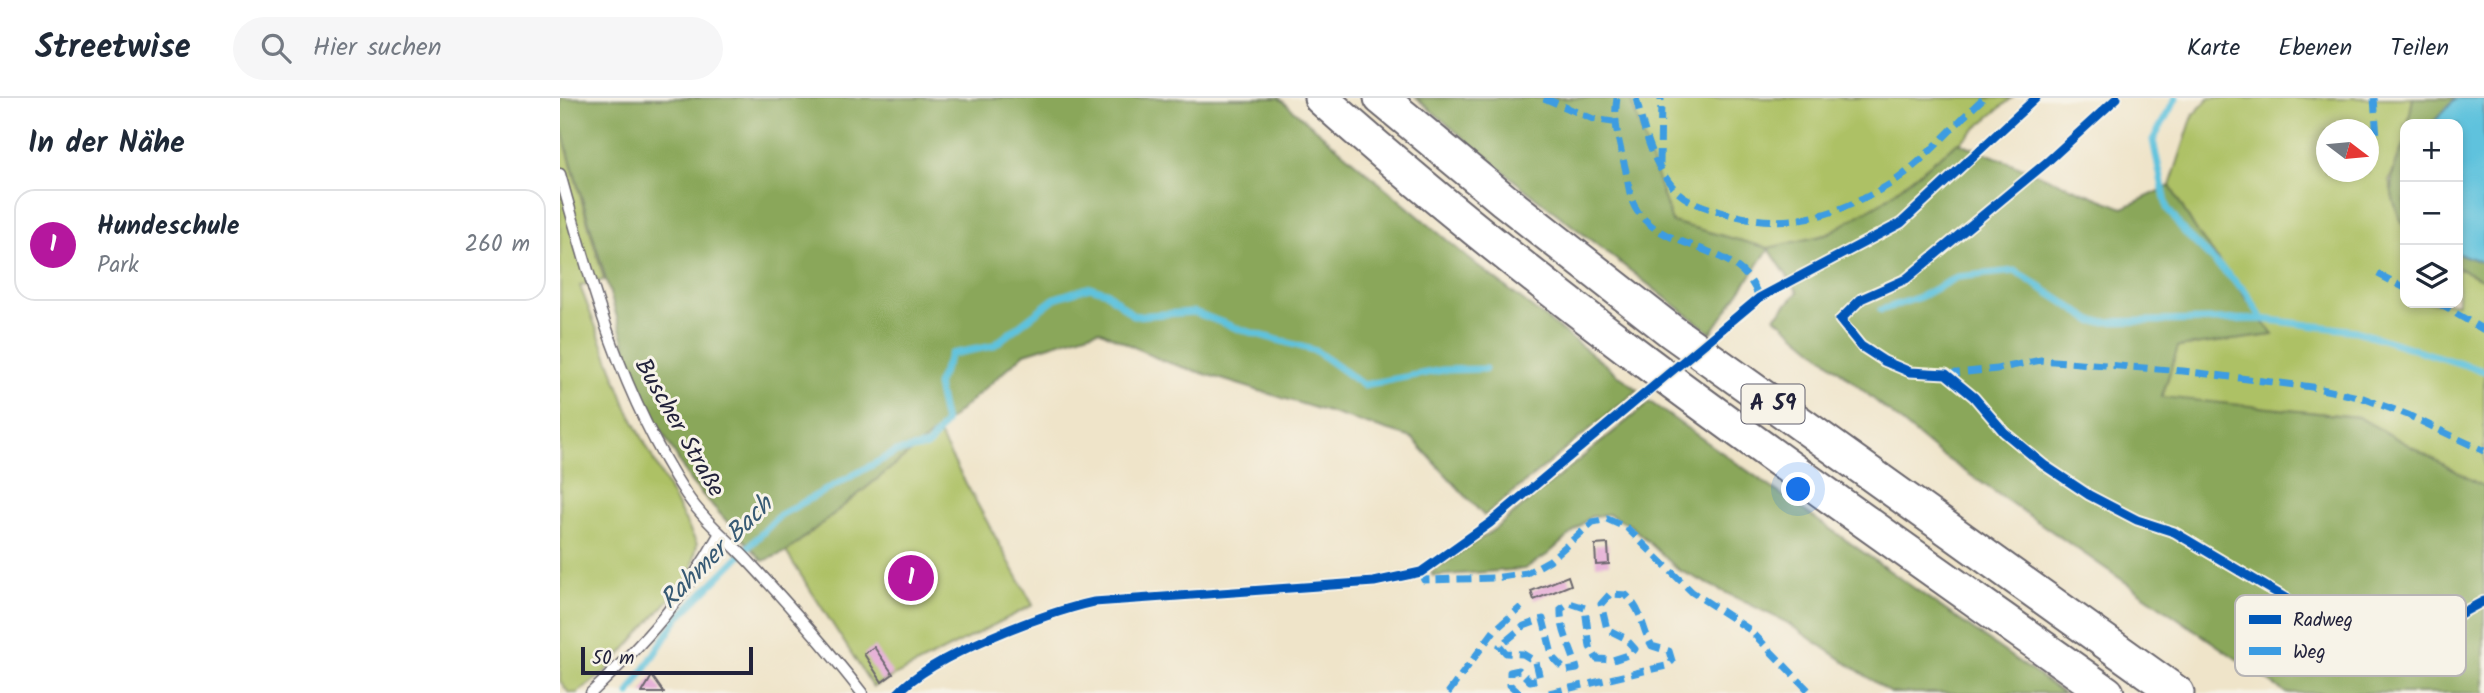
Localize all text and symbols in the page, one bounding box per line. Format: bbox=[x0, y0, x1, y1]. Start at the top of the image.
search box bbox=[233, 17, 723, 80]
text: Streetwise bbox=[35, 22, 191, 75]
text: Hier suchen bbox=[313, 27, 442, 69]
icon: search bbox=[257, 29, 295, 67]
text: Karte bbox=[2187, 29, 2240, 68]
text: Ebenen bbox=[2278, 29, 2352, 68]
text: Teilen bbox=[2390, 29, 2449, 68]
north arrow bbox=[2316, 119, 2379, 182]
map controls bbox=[2400, 119, 2463, 308]
button: + bbox=[2400, 119, 2463, 182]
text: In der Nähe bbox=[28, 120, 185, 168]
button: − bbox=[2400, 182, 2463, 245]
text: Hundeschule bbox=[97, 206, 239, 248]
text: 1 bbox=[50, 227, 56, 263]
text: 260 m bbox=[465, 227, 530, 263]
button: layers bbox=[2400, 245, 2463, 308]
text: Park bbox=[97, 248, 139, 284]
street label: Buscher Straße bbox=[623, 351, 735, 505]
road number: A 59 bbox=[1742, 384, 1804, 424]
your location bbox=[1781, 472, 1815, 506]
water label: Rahmer Bach bbox=[650, 485, 785, 620]
pin: 1 bbox=[888, 552, 934, 604]
legend bbox=[2235, 595, 2466, 676]
text: Radweg bbox=[2293, 606, 2353, 636]
text: Weg bbox=[2293, 638, 2325, 668]
scale bar bbox=[581, 644, 752, 676]
text: 50 m bbox=[592, 644, 634, 674]

